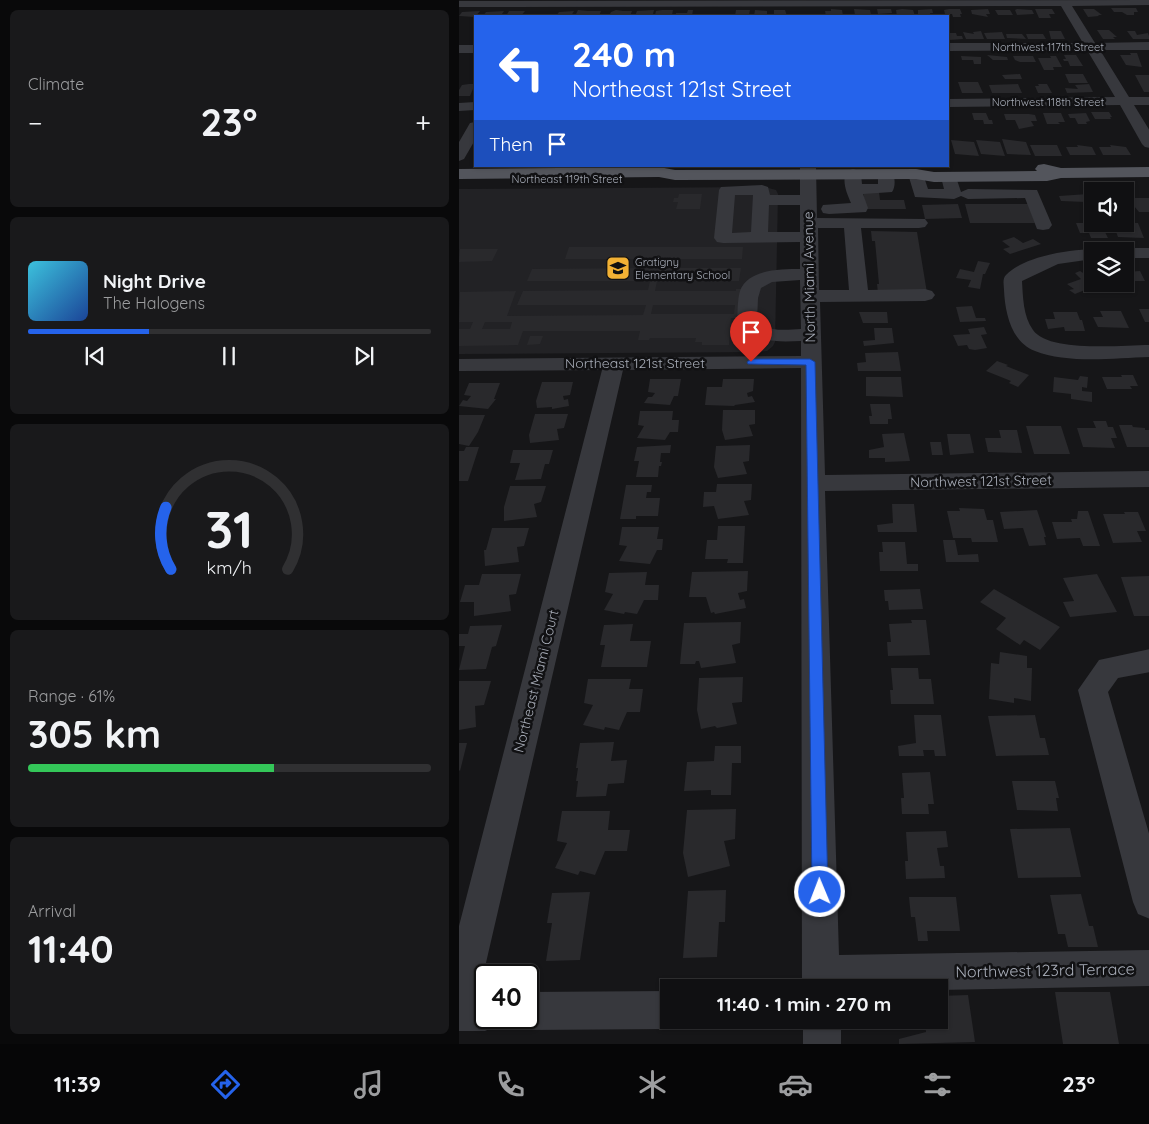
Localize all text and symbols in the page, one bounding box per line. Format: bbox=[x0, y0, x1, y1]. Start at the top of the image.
text: 240 m bbox=[572, 32, 676, 76]
icon: left bbox=[489, 35, 554, 100]
street label: Northwest 117th Street bbox=[992, 40, 1104, 54]
text: Climate bbox=[28, 74, 84, 94]
text: Northeast 121st Street bbox=[572, 75, 792, 103]
street label: Northwest 118th Street bbox=[992, 95, 1104, 109]
text: 23° bbox=[200, 98, 257, 146]
text: − bbox=[28, 105, 43, 140]
text: + bbox=[415, 105, 431, 140]
icon: arrive bbox=[543, 130, 571, 158]
text: Then bbox=[489, 132, 533, 156]
street label: Northeast 119th Street bbox=[511, 172, 623, 186]
map controls bbox=[1084, 182, 1134, 292]
button: sound bbox=[1084, 182, 1134, 232]
street label: North Miami Avenue bbox=[799, 211, 819, 343]
button: layers bbox=[1084, 242, 1134, 292]
school or university icon: Gratigny Elementary School bbox=[605, 255, 631, 281]
place label: Gratigny Elementary School bbox=[635, 255, 730, 282]
text: Night Drive bbox=[103, 269, 206, 293]
text: The Halogens bbox=[103, 293, 205, 313]
pin bbox=[730, 311, 772, 362]
icon: arrive bbox=[737, 318, 765, 346]
icon: previous bbox=[81, 342, 109, 370]
icon: pause bbox=[215, 342, 243, 370]
icon: next bbox=[350, 342, 378, 370]
street label: Northeast 121st Street bbox=[565, 354, 705, 372]
street label: Northwest 121st Street bbox=[910, 471, 1052, 491]
text: 31 bbox=[205, 496, 254, 561]
text: km/h bbox=[207, 556, 252, 578]
street label: Northeast Miami Court bbox=[510, 607, 563, 754]
text: Range · 61% bbox=[28, 686, 115, 706]
text: 305 km bbox=[28, 710, 161, 758]
position arrow bbox=[793, 865, 845, 917]
text: Arrival bbox=[28, 901, 76, 921]
text: 11:40 bbox=[28, 925, 114, 973]
street label: Northwest 123rd Terrace bbox=[955, 958, 1135, 982]
speed limit sign: 40 bbox=[474, 964, 539, 1029]
text: 11:40 · 1 min · 270 m bbox=[717, 992, 891, 1016]
icon: directions bbox=[208, 1067, 243, 1102]
icon: music bbox=[351, 1067, 386, 1102]
icon: phone bbox=[493, 1067, 528, 1102]
icon: climate bbox=[635, 1067, 670, 1102]
icon: car bbox=[778, 1067, 813, 1102]
icon: filters bbox=[920, 1067, 955, 1102]
text: 11:39 bbox=[54, 1070, 101, 1098]
text: 23° bbox=[1062, 1070, 1095, 1098]

